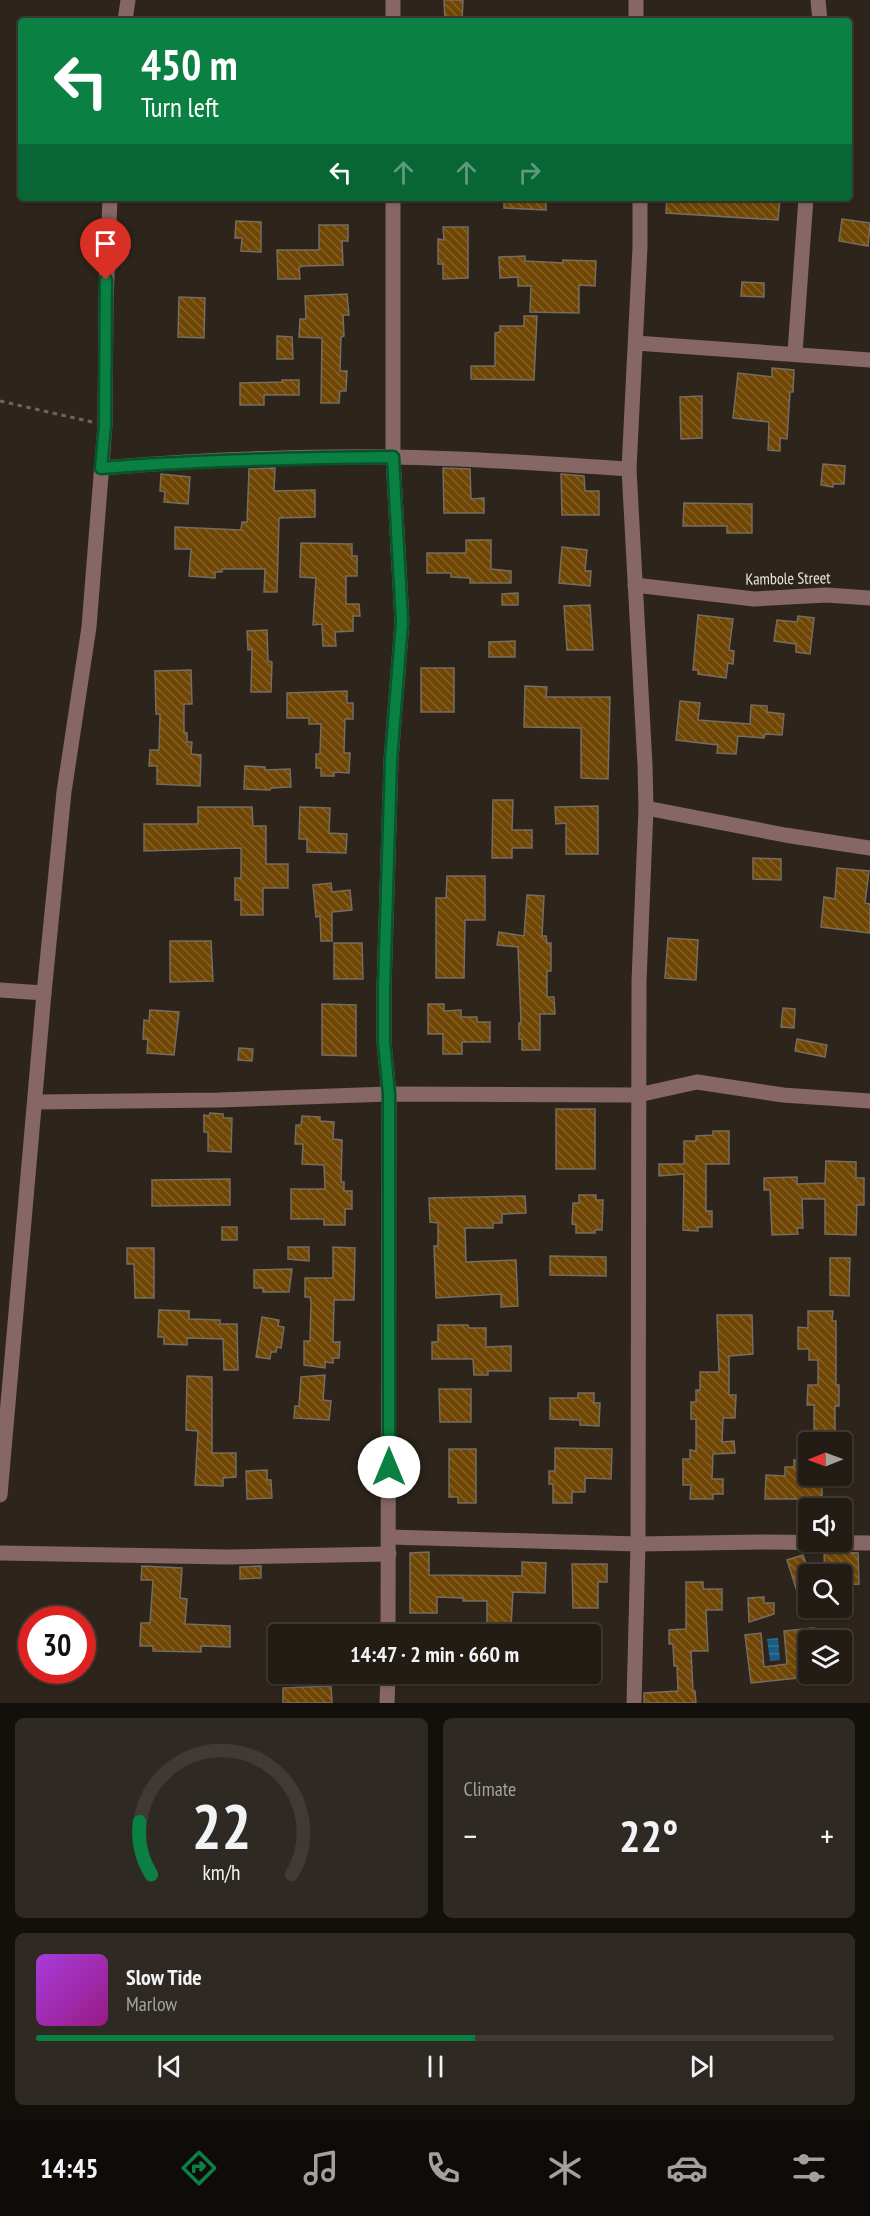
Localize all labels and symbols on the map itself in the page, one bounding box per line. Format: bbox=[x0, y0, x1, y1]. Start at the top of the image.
pin bbox=[80, 218, 131, 280]
street label: Kambole Street bbox=[745, 567, 831, 589]
north arrow bbox=[798, 1432, 852, 1486]
position arrow bbox=[357, 1435, 421, 1499]
speed limit sign: 30 bbox=[18, 1606, 96, 1684]

